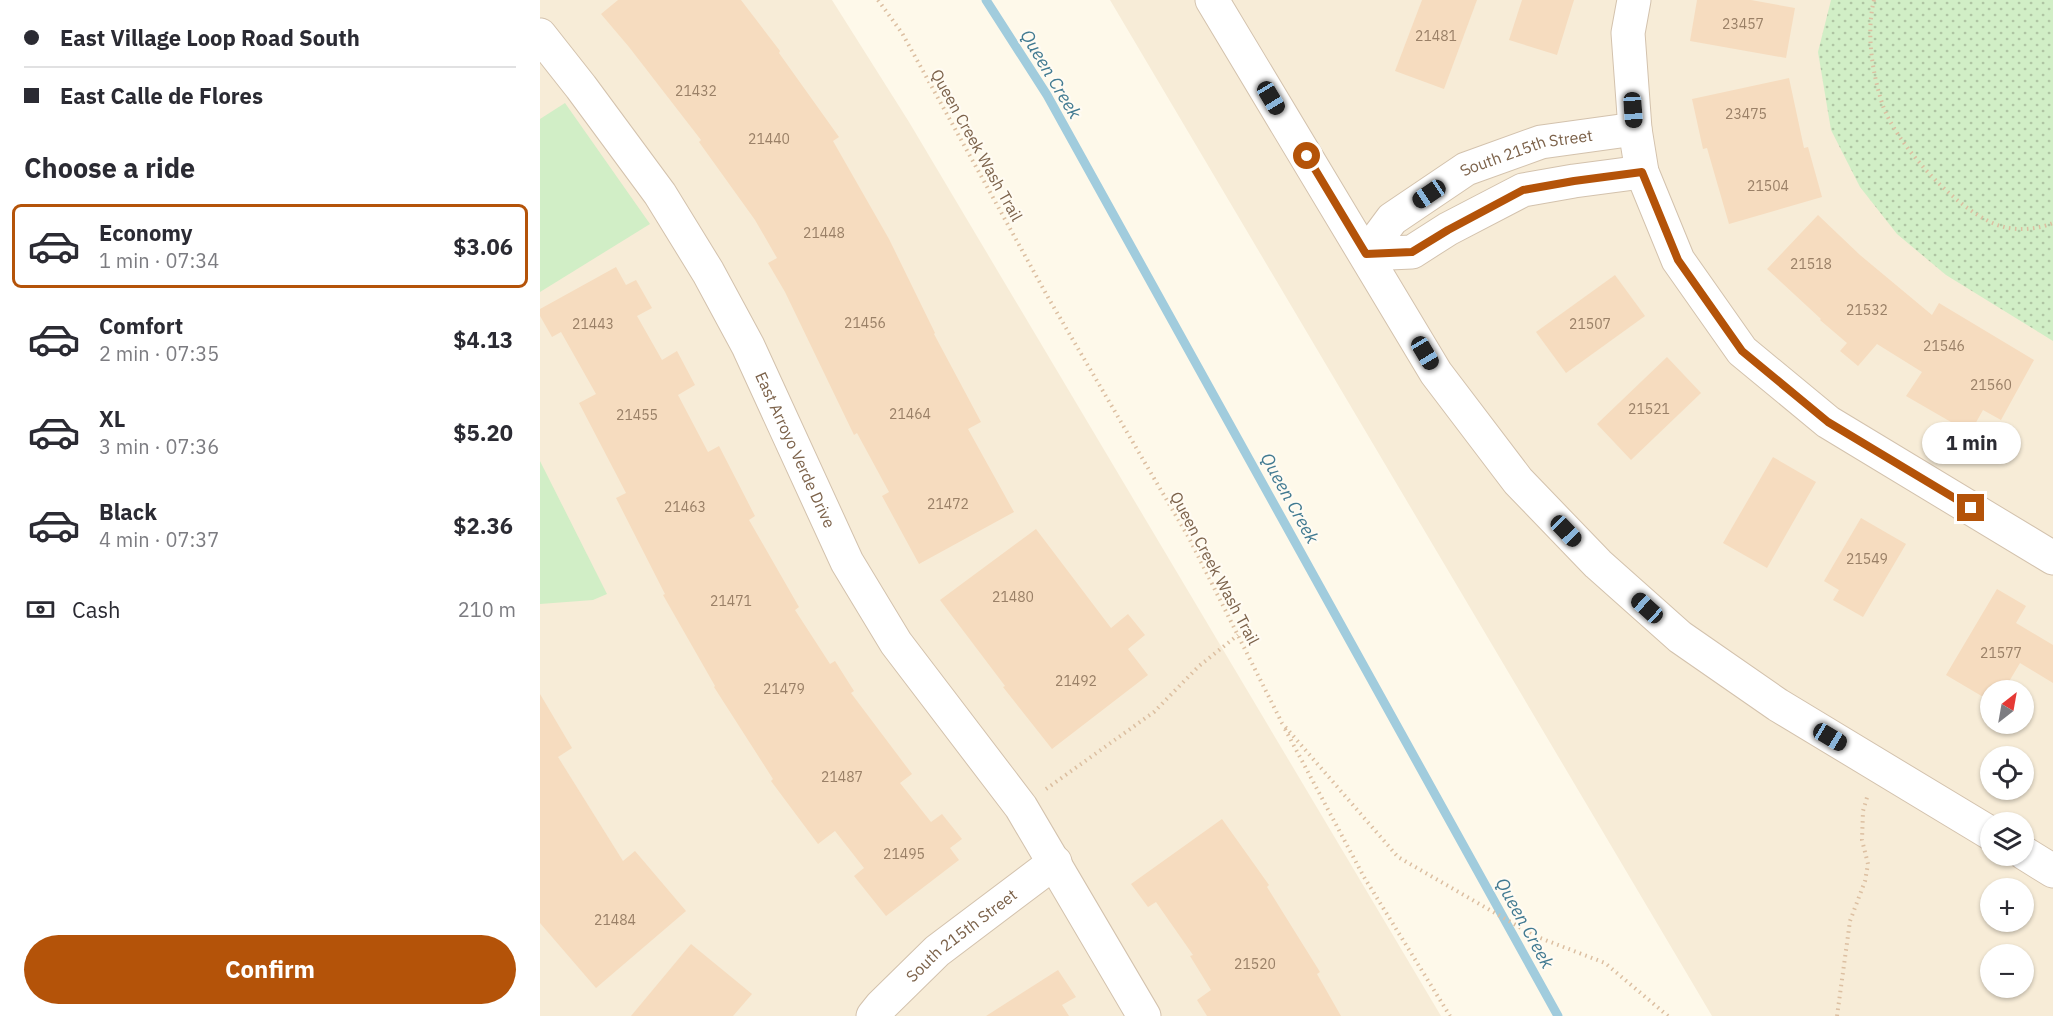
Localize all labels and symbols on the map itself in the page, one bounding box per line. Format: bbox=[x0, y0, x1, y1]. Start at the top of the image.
house number: 23457 bbox=[1722, 15, 1764, 33]
water label: Queen Creek bbox=[1015, 25, 1087, 123]
house number: 21481 bbox=[1415, 27, 1457, 45]
street label: Queen Creek Wash Trail bbox=[927, 65, 1027, 225]
car bbox=[1254, 78, 1288, 118]
house number: 21432 bbox=[675, 82, 717, 100]
car bbox=[1623, 91, 1643, 129]
house number: 23475 bbox=[1725, 105, 1767, 123]
street label: South 215th Street bbox=[1456, 125, 1594, 180]
house number: 21440 bbox=[748, 130, 790, 148]
route start bbox=[1293, 142, 1320, 169]
car bbox=[1409, 176, 1449, 212]
house number: 21504 bbox=[1747, 177, 1789, 195]
house number: 21448 bbox=[803, 224, 845, 242]
house number: 21518 bbox=[1790, 255, 1832, 273]
house number: 21532 bbox=[1846, 301, 1888, 319]
house number: 21456 bbox=[844, 314, 886, 332]
house number: 21443 bbox=[572, 315, 614, 333]
house number: 21507 bbox=[1569, 315, 1611, 333]
car bbox=[1408, 333, 1442, 373]
house number: 21546 bbox=[1923, 337, 1965, 355]
street label: East Arroyo Verde Drive bbox=[751, 369, 840, 531]
house number: 21560 bbox=[1970, 376, 2012, 394]
house number: 21521 bbox=[1628, 400, 1670, 418]
house number: 21464 bbox=[889, 405, 931, 423]
house number: 21455 bbox=[616, 406, 658, 424]
callout: 1 min bbox=[1922, 421, 2020, 463]
water label: Queen Creek bbox=[1256, 449, 1325, 548]
street label: Queen Creek Wash Trail bbox=[1166, 488, 1264, 648]
route end bbox=[1957, 494, 1984, 521]
house number: 21472 bbox=[927, 495, 969, 513]
house number: 21463 bbox=[664, 498, 706, 516]
car bbox=[1547, 512, 1585, 550]
house number: 21549 bbox=[1846, 550, 1888, 568]
house number: 21480 bbox=[992, 588, 1034, 606]
car bbox=[1628, 589, 1666, 627]
house number: 21471 bbox=[710, 592, 752, 610]
house number: 21577 bbox=[1980, 644, 2022, 662]
house number: 21492 bbox=[1055, 672, 1097, 690]
house number: 21479 bbox=[763, 680, 805, 698]
north arrow bbox=[1980, 680, 2034, 734]
car bbox=[1810, 720, 1850, 754]
house number: 21487 bbox=[821, 768, 863, 786]
house number: 21495 bbox=[883, 845, 925, 863]
water label: Queen Creek bbox=[1491, 874, 1560, 973]
street label: South 215th Street bbox=[902, 884, 1021, 986]
house number: 21484 bbox=[594, 911, 636, 929]
house number: 21520 bbox=[1234, 955, 1276, 973]

